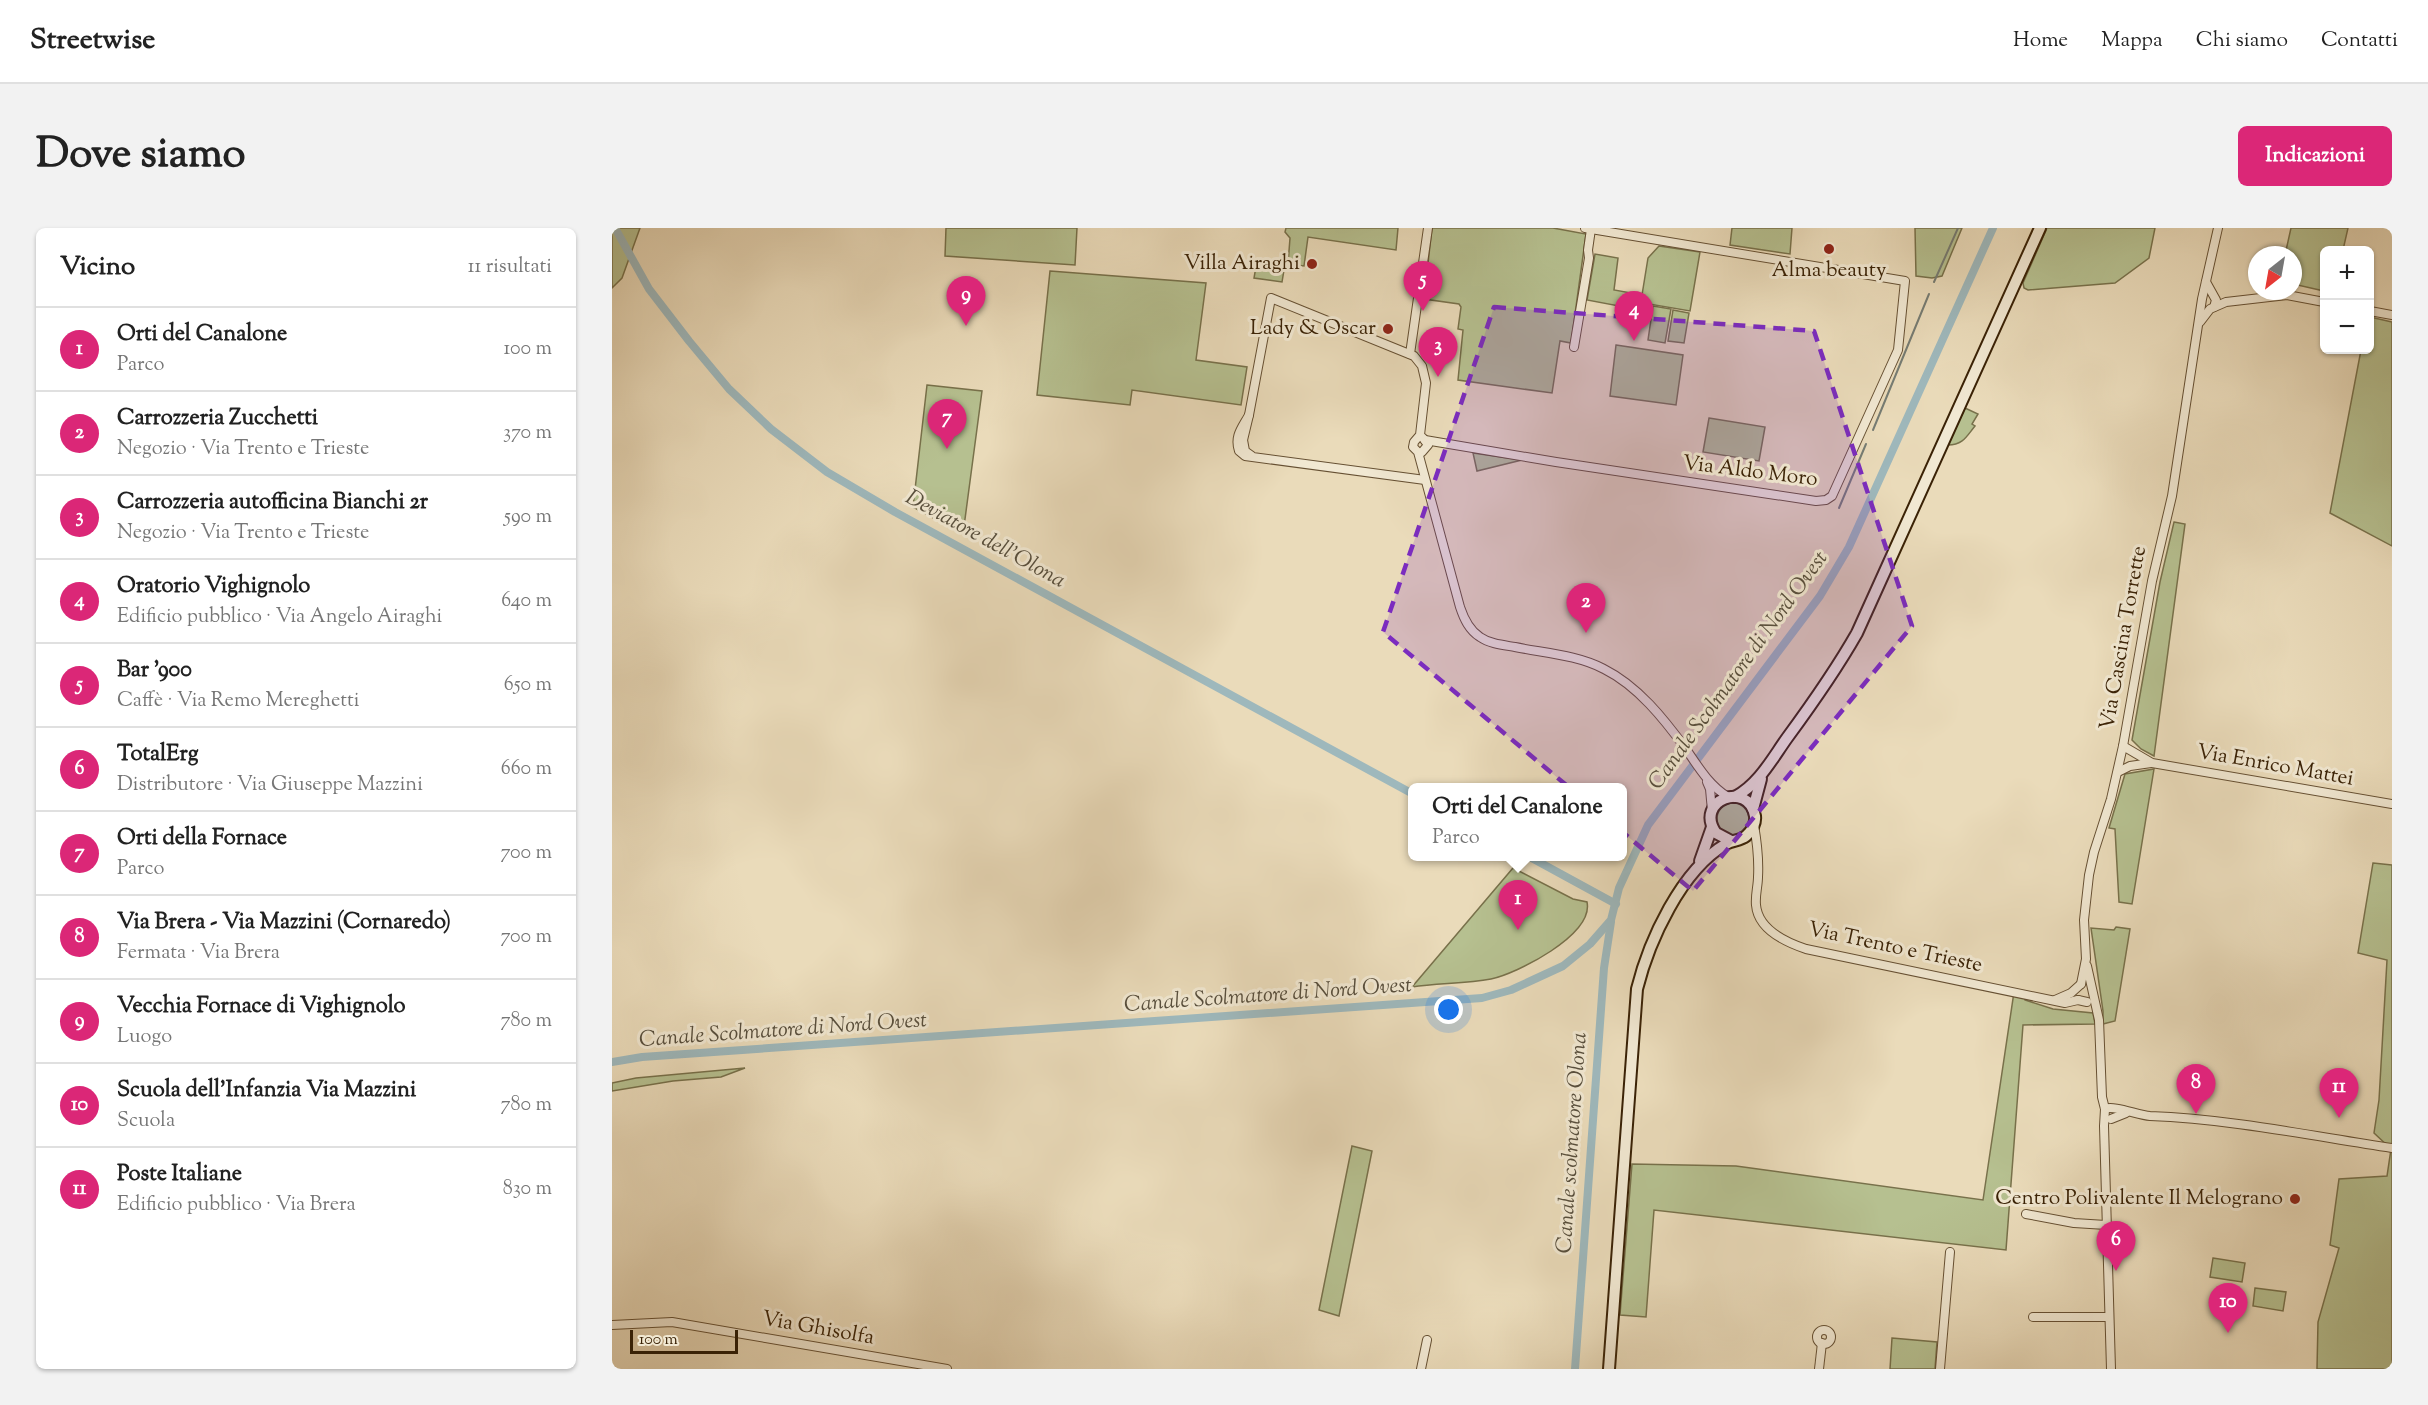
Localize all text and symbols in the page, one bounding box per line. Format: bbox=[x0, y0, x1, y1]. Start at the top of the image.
text: Streetwise bbox=[30, 21, 155, 61]
text: Home bbox=[2013, 26, 2068, 56]
text: Mappa bbox=[2101, 26, 2163, 56]
text: Chi siamo bbox=[2196, 26, 2288, 56]
text: Contatti bbox=[2321, 26, 2398, 56]
text: Dove siamo bbox=[36, 126, 245, 186]
button: Indicazioni bbox=[2238, 126, 2392, 186]
marker: Alma beauty bbox=[1822, 242, 1836, 256]
north arrow bbox=[2248, 246, 2302, 300]
map controls bbox=[2320, 246, 2374, 354]
button: + bbox=[2320, 246, 2374, 300]
text: Vicino bbox=[60, 249, 135, 286]
place label: Villa Airaghi bbox=[1184, 249, 1300, 279]
text: 11 risultati bbox=[468, 253, 552, 282]
place label: Alma beauty bbox=[1772, 256, 1887, 286]
marker: Villa Airaghi bbox=[1305, 257, 1319, 271]
pin: 5 bbox=[1404, 262, 1442, 311]
pin: 9 bbox=[946, 276, 986, 326]
pin: 4 bbox=[1614, 291, 1654, 341]
button: − bbox=[2320, 300, 2374, 354]
place label: Lady & Oscar bbox=[1250, 314, 1376, 344]
text: Orti del Canalone bbox=[117, 319, 287, 351]
marker: Lady & Oscar bbox=[1381, 322, 1395, 336]
pin: 3 bbox=[1418, 328, 1458, 377]
text: 1 bbox=[76, 335, 83, 364]
text: 100 m bbox=[503, 335, 552, 364]
text: Parco bbox=[117, 351, 164, 380]
pin: 7 bbox=[928, 400, 966, 449]
text: Carrozzeria Zucchetti bbox=[117, 403, 318, 435]
text: 2 bbox=[75, 419, 84, 448]
text: 370 m bbox=[503, 419, 552, 448]
text: Negozio · Via Trento e Trieste bbox=[117, 435, 369, 464]
street label: Via Aldo Moro bbox=[1681, 449, 1819, 495]
water label: Deviatore dell'Olona bbox=[899, 483, 1071, 597]
text: Carrozzeria autofficina Bianchi 2r bbox=[117, 487, 428, 519]
text: 3 bbox=[75, 503, 84, 532]
text: 590 m bbox=[504, 503, 552, 532]
text: Negozio · Via Trento e Trieste bbox=[117, 519, 369, 548]
street label: Via Cascina Torrette bbox=[2093, 544, 2155, 732]
water label: Canale Scolmatore di Nord Ovest bbox=[1641, 545, 1837, 797]
text: Oratorio Vighignolo bbox=[117, 571, 310, 603]
pin: 2 bbox=[1566, 584, 1606, 633]
text: 4 bbox=[74, 587, 85, 616]
text: 640 m bbox=[501, 587, 552, 616]
text: Edificio pubblico · Via Angelo Airaghi bbox=[117, 603, 442, 632]
text: Bar '900 bbox=[117, 655, 192, 687]
text: 5 bbox=[76, 671, 83, 700]
text: 650 m bbox=[504, 671, 552, 700]
text: Caffè · Via Remo Mereghetti bbox=[117, 687, 360, 716]
street label: Via Enrico Mattei bbox=[2194, 737, 2356, 795]
text: TotalErg bbox=[117, 739, 199, 771]
text: 6 bbox=[75, 755, 84, 784]
text: 660 m bbox=[501, 755, 552, 784]
text: Distributore · Via Giuseppe Mazzini bbox=[117, 771, 423, 800]
popup bbox=[1408, 783, 1627, 861]
text: Orti del Canalone bbox=[1432, 792, 1603, 824]
text: Orti della Fornace bbox=[117, 823, 287, 855]
text: Parco bbox=[1432, 824, 1480, 853]
text: 7 bbox=[74, 839, 85, 868]
text: 700 m bbox=[500, 839, 552, 868]
text: Parco bbox=[117, 855, 164, 884]
pin: 1 bbox=[1498, 880, 1538, 930]
text: Via Brera - Via Mazzini (Cornaredo) bbox=[117, 907, 451, 939]
street label: Via Trento e Trieste bbox=[1805, 915, 1985, 981]
text: 8 bbox=[75, 923, 85, 952]
text: 700 m bbox=[500, 923, 552, 952]
text: Fermata · Via Brera bbox=[117, 939, 280, 968]
water label: Canale Scolmatore di Nord Ovest bbox=[1123, 970, 1413, 1022]
text: Vecchia Fornace di Vighignolo bbox=[117, 991, 406, 1023]
your location bbox=[1434, 995, 1463, 1024]
water label: Canale Scolmatore di Nord Ovest bbox=[638, 1005, 928, 1057]
text: 9 bbox=[75, 1007, 84, 1036]
text: 780 m bbox=[501, 1007, 552, 1036]
text: Luogo bbox=[117, 1023, 172, 1052]
water label: Canale scolmatore Olona bbox=[1549, 1031, 1597, 1255]
pin: 8 bbox=[2176, 1064, 2216, 1114]
pin: 11 bbox=[2320, 1068, 2358, 1118]
text: Scuola dell'Infanzia Via Mazzini bbox=[117, 1075, 416, 1107]
text: 10 bbox=[71, 1091, 88, 1120]
text: 780 m bbox=[501, 1091, 552, 1120]
text: Scuola bbox=[117, 1107, 175, 1136]
text: Poste Italiane bbox=[117, 1159, 242, 1191]
text: 11 bbox=[73, 1175, 86, 1204]
text: 830 m bbox=[503, 1175, 552, 1204]
place label: Centro Polivalente Il Melograno bbox=[1995, 1184, 2283, 1214]
text: Edificio pubblico · Via Brera bbox=[117, 1191, 356, 1220]
marker: Centro Polivalente Il Melograno bbox=[2288, 1192, 2302, 1206]
pin: 6 bbox=[2096, 1222, 2136, 1271]
pin: 10 bbox=[2208, 1284, 2248, 1333]
street label: Via Ghisolfa bbox=[759, 1304, 877, 1354]
scale bar bbox=[630, 1327, 738, 1354]
text: 100 m bbox=[639, 1329, 678, 1352]

